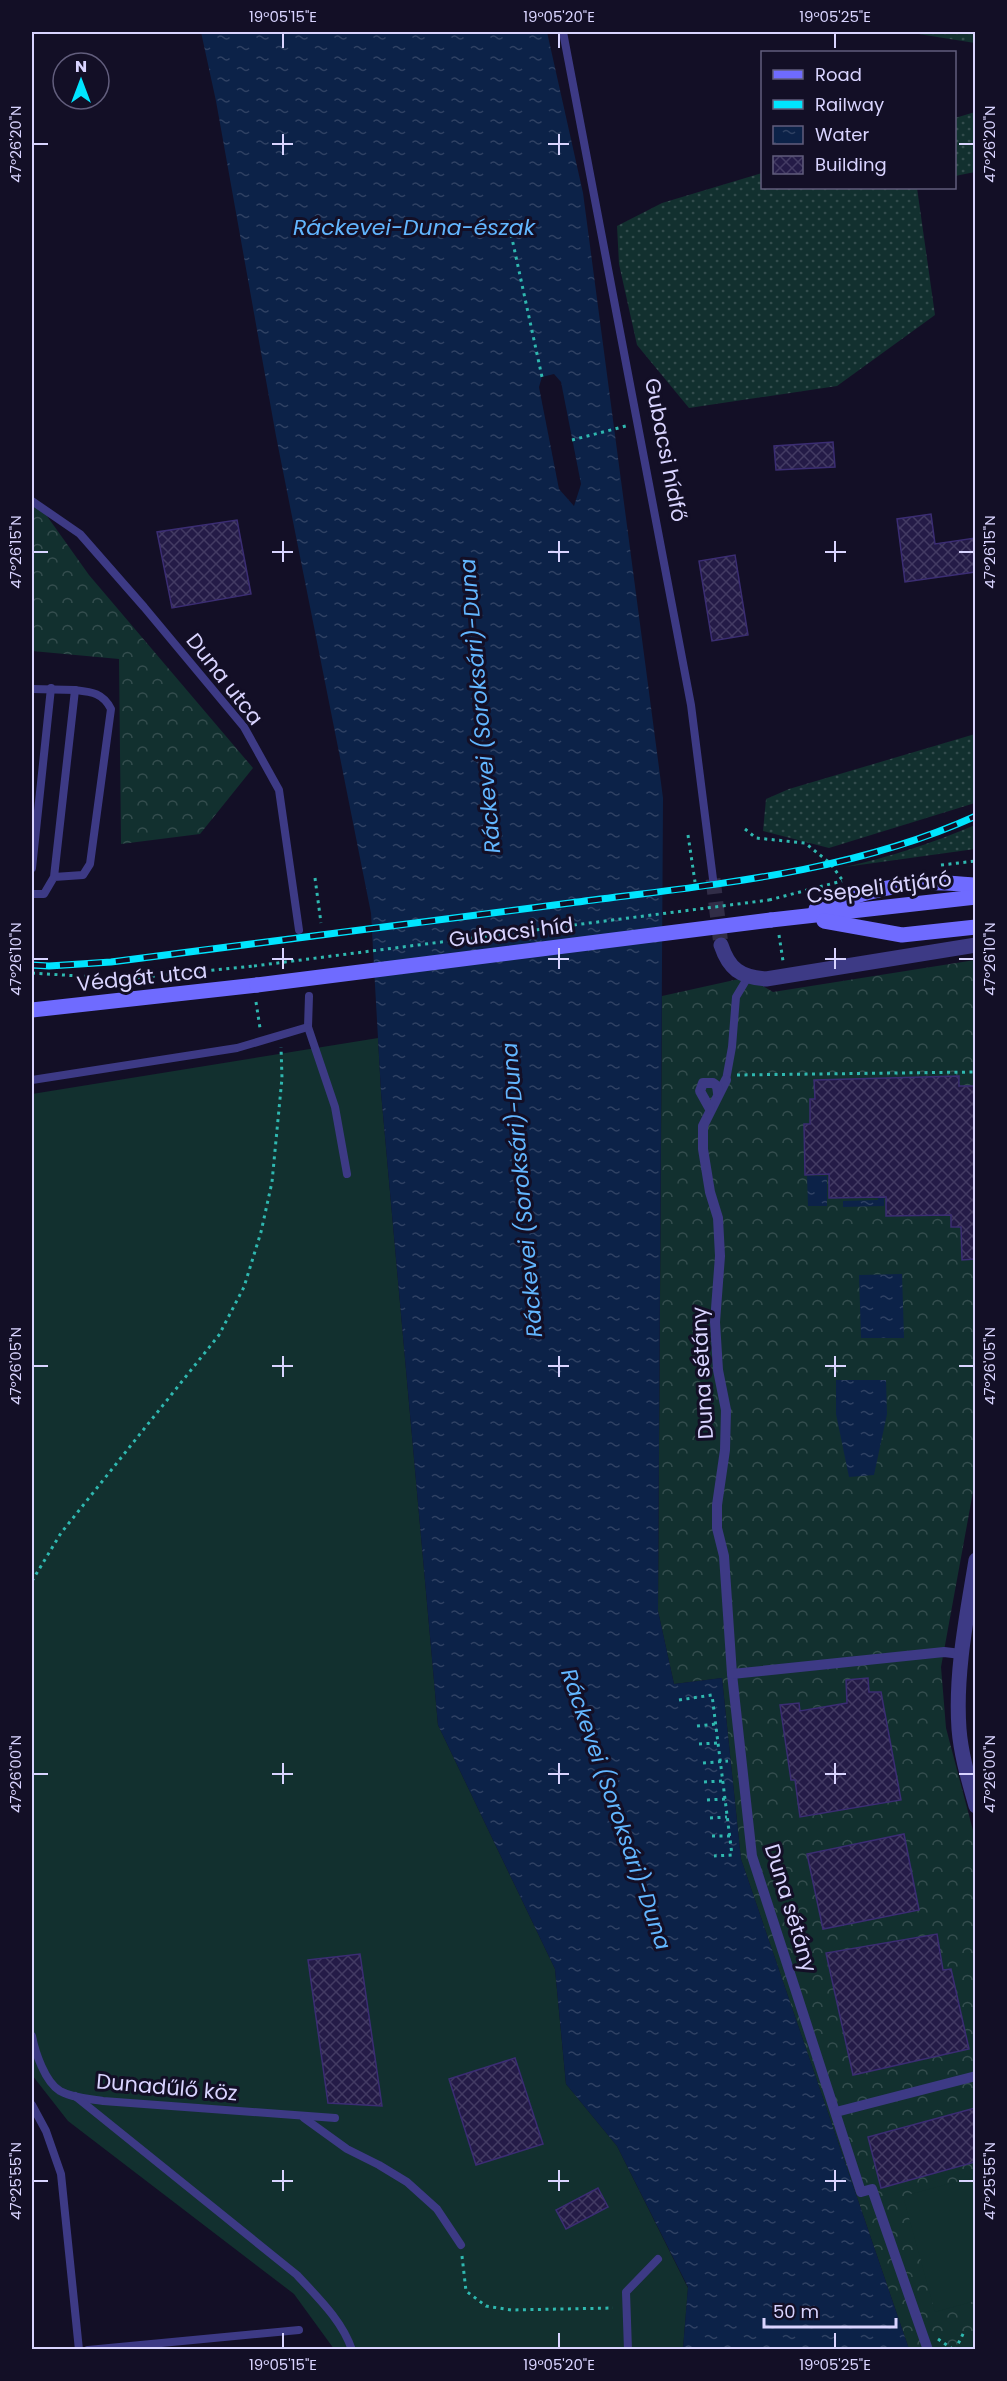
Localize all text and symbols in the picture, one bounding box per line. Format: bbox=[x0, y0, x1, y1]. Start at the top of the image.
text: 19°05'15"E bbox=[249, 6, 317, 27]
text: 19°05'20"E bbox=[523, 6, 595, 27]
text: 19°05'25"E bbox=[799, 6, 871, 27]
north arrow bbox=[51, 51, 111, 111]
legend bbox=[761, 51, 956, 189]
text: N bbox=[75, 55, 87, 78]
text: Road bbox=[815, 62, 862, 87]
text: Railway bbox=[815, 92, 884, 117]
text: 47°26'20"N bbox=[5, 105, 26, 183]
text: 47°26'20"N bbox=[979, 105, 1000, 183]
text: Water bbox=[815, 122, 869, 147]
text: Building bbox=[815, 152, 887, 177]
water label: Ráckevei-Duna-észak bbox=[293, 212, 537, 243]
street label: Gubacsi hídfő bbox=[638, 376, 694, 524]
text: 47°26'15"N bbox=[5, 515, 26, 589]
text: 47°26'15"N bbox=[979, 515, 1000, 589]
water label: Ráckevei (Soroksári)-Duna bbox=[452, 557, 508, 855]
street label: Duna utca bbox=[180, 627, 270, 731]
street label: Csepeli átjáró bbox=[805, 864, 953, 910]
street label: Gubacsi híd bbox=[447, 910, 575, 954]
text: 47°26'10"N bbox=[5, 922, 26, 996]
text: 47°26'10"N bbox=[979, 922, 1000, 996]
street label: Védgát utca bbox=[75, 956, 209, 998]
water label: Ráckevei (Soroksári)-Duna bbox=[494, 1041, 550, 1339]
street label: Duna sétány bbox=[684, 1306, 720, 1440]
text: 47°26'05"N bbox=[5, 1327, 26, 1405]
text: 47°26'05"N bbox=[979, 1327, 1000, 1405]
water label: Ráckevei (Soroksári)-Duna bbox=[553, 1664, 679, 1954]
text: 47°26'00"N bbox=[5, 1735, 26, 1813]
text: 47°26'00"N bbox=[979, 1735, 1000, 1813]
street label: Duna sétány bbox=[758, 1840, 824, 1976]
street label: Dunadűlő köz bbox=[95, 2066, 239, 2108]
text: 47°25'55"N bbox=[5, 2142, 26, 2220]
text: 47°25'55"N bbox=[979, 2142, 1000, 2220]
scale bar bbox=[764, 2291, 896, 2329]
text: 50 m bbox=[773, 2299, 819, 2324]
text: 19°05'15"E bbox=[249, 2354, 317, 2375]
text: 19°05'20"E bbox=[523, 2354, 595, 2375]
text: 19°05'25"E bbox=[799, 2354, 871, 2375]

